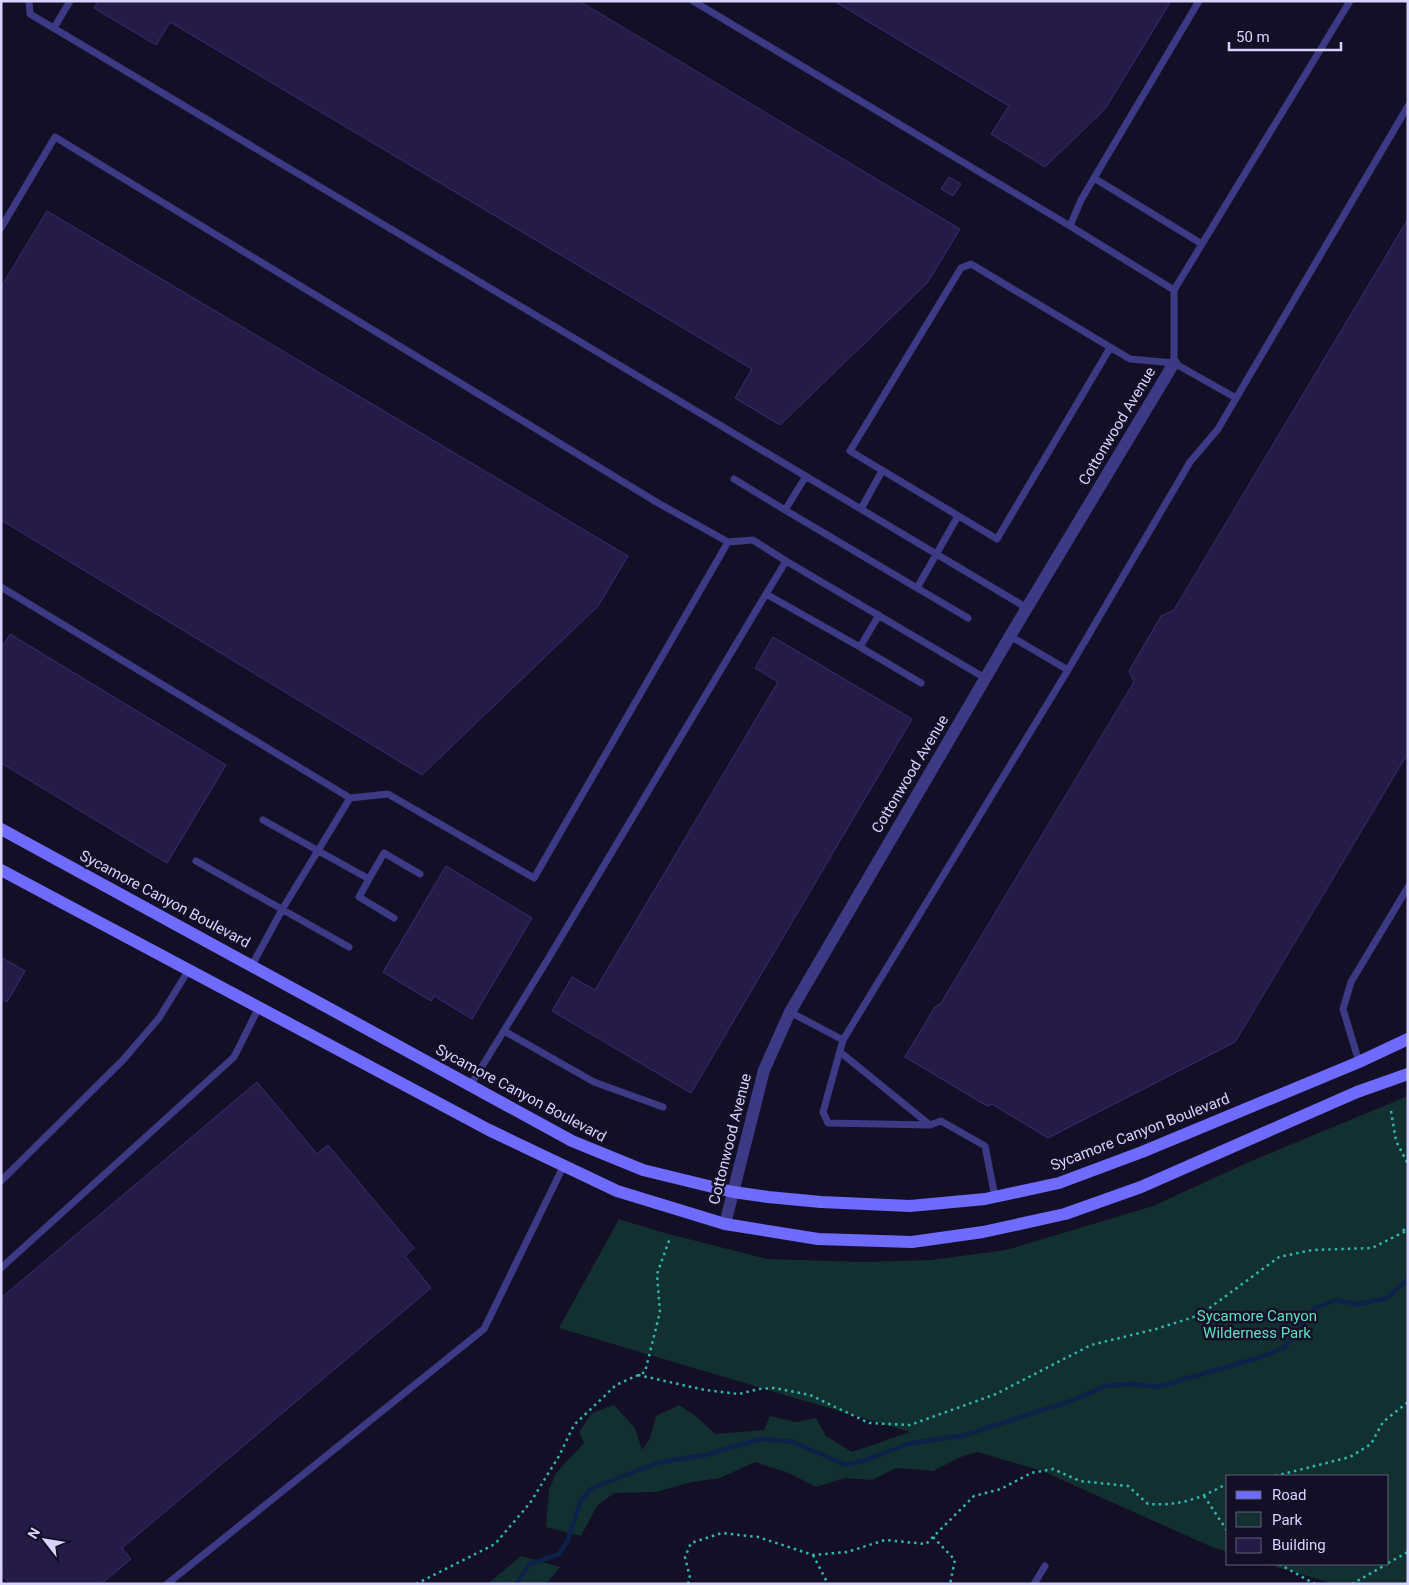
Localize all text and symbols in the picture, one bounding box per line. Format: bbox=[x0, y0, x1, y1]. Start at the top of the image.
scale bar bbox=[1229, 20, 1342, 52]
text: 50 m bbox=[1236, 28, 1270, 46]
street label: Cottonwood Avenue bbox=[1075, 364, 1159, 488]
street label: Cottonwood Avenue bbox=[868, 712, 952, 836]
street label: Sycamore Canyon Boulevard bbox=[77, 846, 253, 952]
street label: Sycamore Canyon Boulevard bbox=[433, 1040, 609, 1146]
street label: Cottonwood Avenue bbox=[705, 1072, 755, 1206]
street label: Sycamore Canyon Boulevard bbox=[1048, 1089, 1232, 1175]
park label: Sycamore Canyon Wilderness Park bbox=[1197, 1307, 1317, 1342]
legend bbox=[1226, 1475, 1389, 1565]
text: Road bbox=[1272, 1486, 1306, 1504]
text: Park bbox=[1272, 1511, 1303, 1529]
north arrow bbox=[20, 1515, 70, 1565]
text: N bbox=[24, 1525, 43, 1542]
text: Building bbox=[1272, 1536, 1326, 1554]

